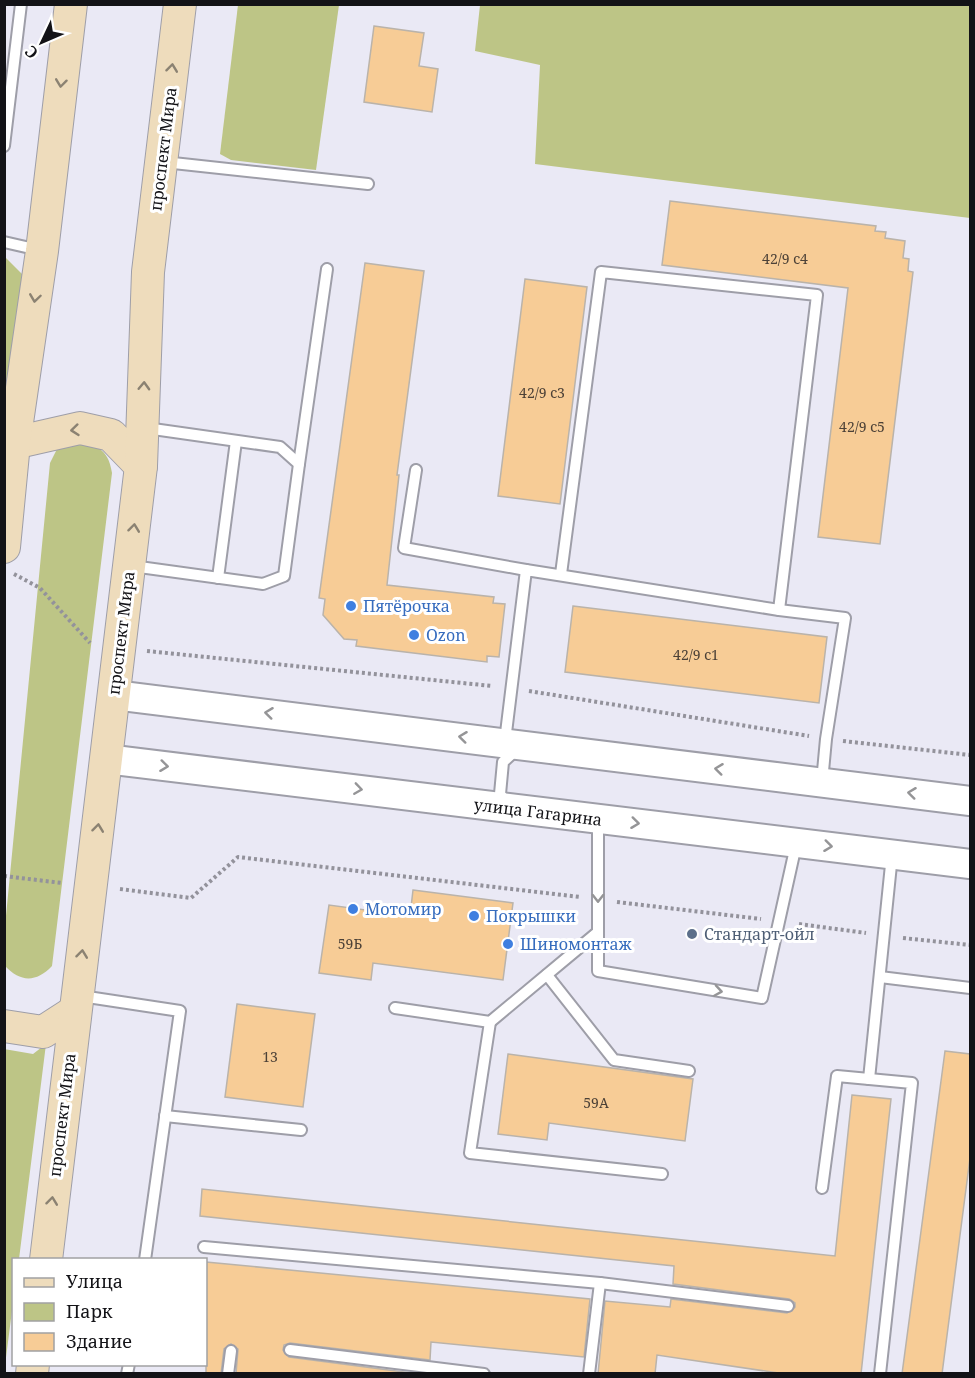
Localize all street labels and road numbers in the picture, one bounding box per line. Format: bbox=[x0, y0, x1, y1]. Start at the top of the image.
street label: проспект Мира bbox=[144, 86, 182, 212]
street label: проспект Мира bbox=[102, 570, 140, 696]
street label: улица Гагарина bbox=[473, 793, 603, 831]
street label: проспект Мира bbox=[43, 1052, 81, 1178]

